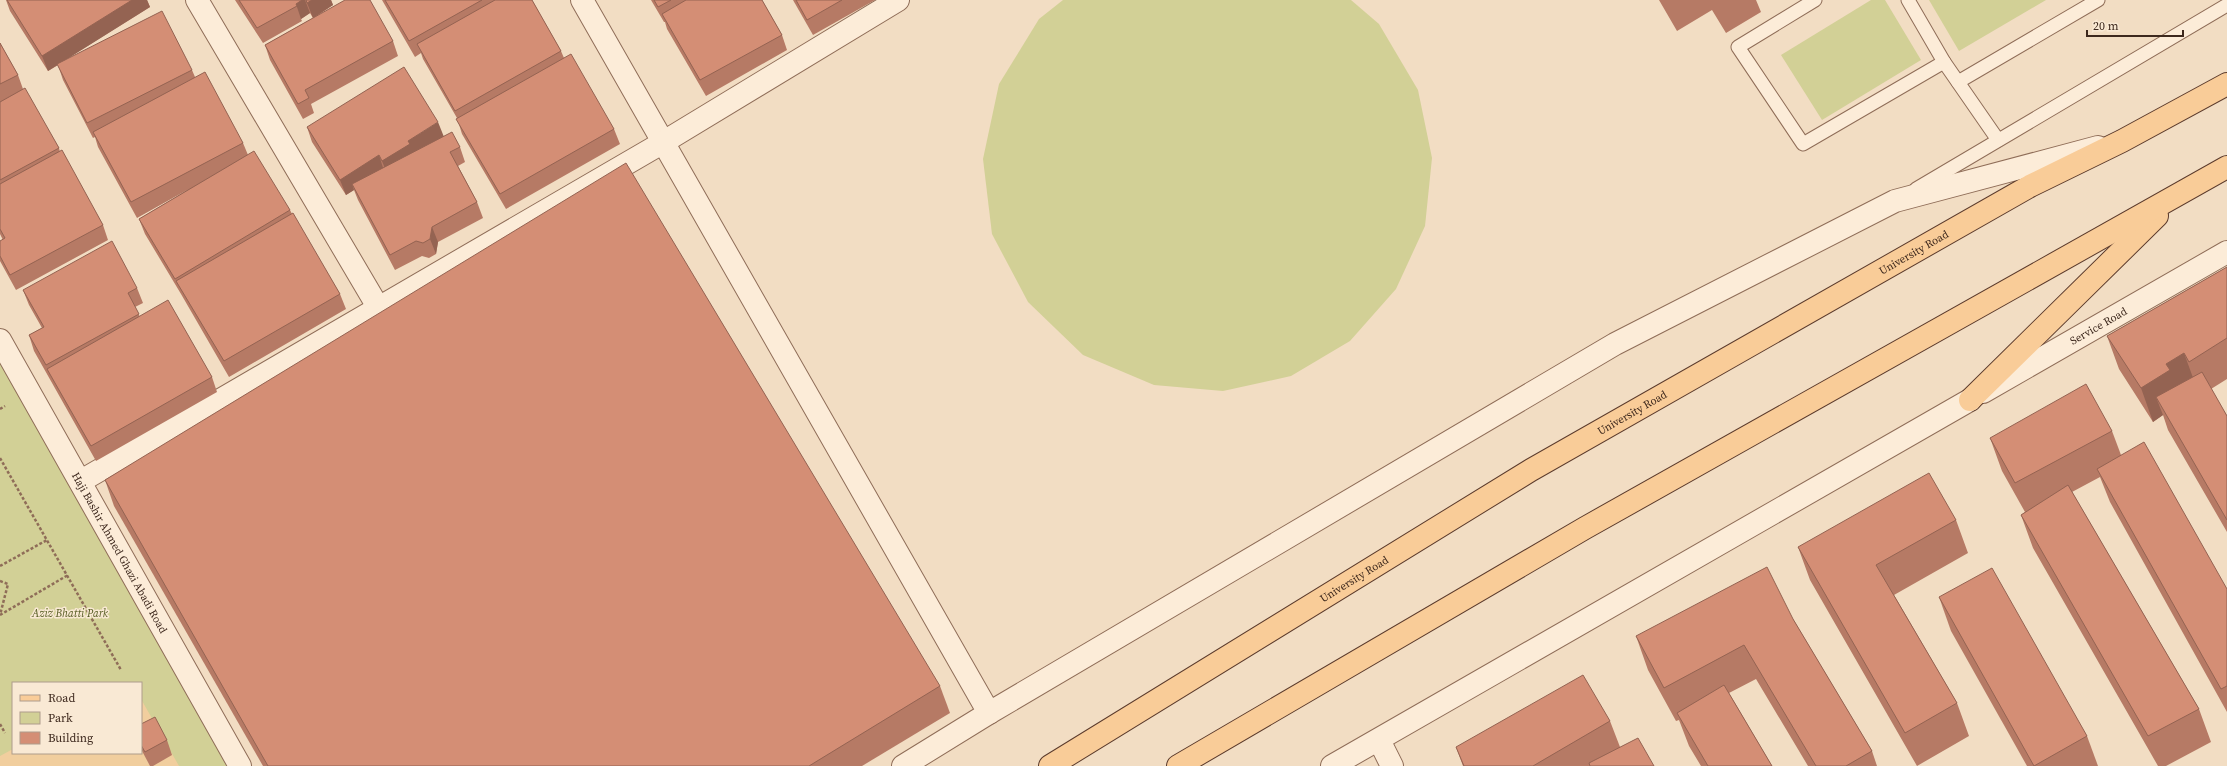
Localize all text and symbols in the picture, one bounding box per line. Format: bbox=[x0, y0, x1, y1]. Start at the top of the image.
scale bar bbox=[2087, 12, 2183, 38]
text: 20 m bbox=[2093, 18, 2119, 34]
street label: University Road bbox=[1876, 226, 1952, 278]
street label: Service Road bbox=[2067, 303, 2130, 348]
street label: University Road bbox=[1594, 386, 1670, 438]
street label: Haji Bashir Ahmed Ghazi Abadi Road bbox=[68, 469, 171, 636]
street label: University Road bbox=[1317, 552, 1392, 606]
park label: Aziz Bhatti Park bbox=[31, 606, 109, 621]
legend bbox=[12, 682, 142, 754]
text: Road bbox=[48, 690, 75, 706]
text: Park bbox=[48, 710, 73, 726]
text: Building bbox=[48, 730, 93, 746]

